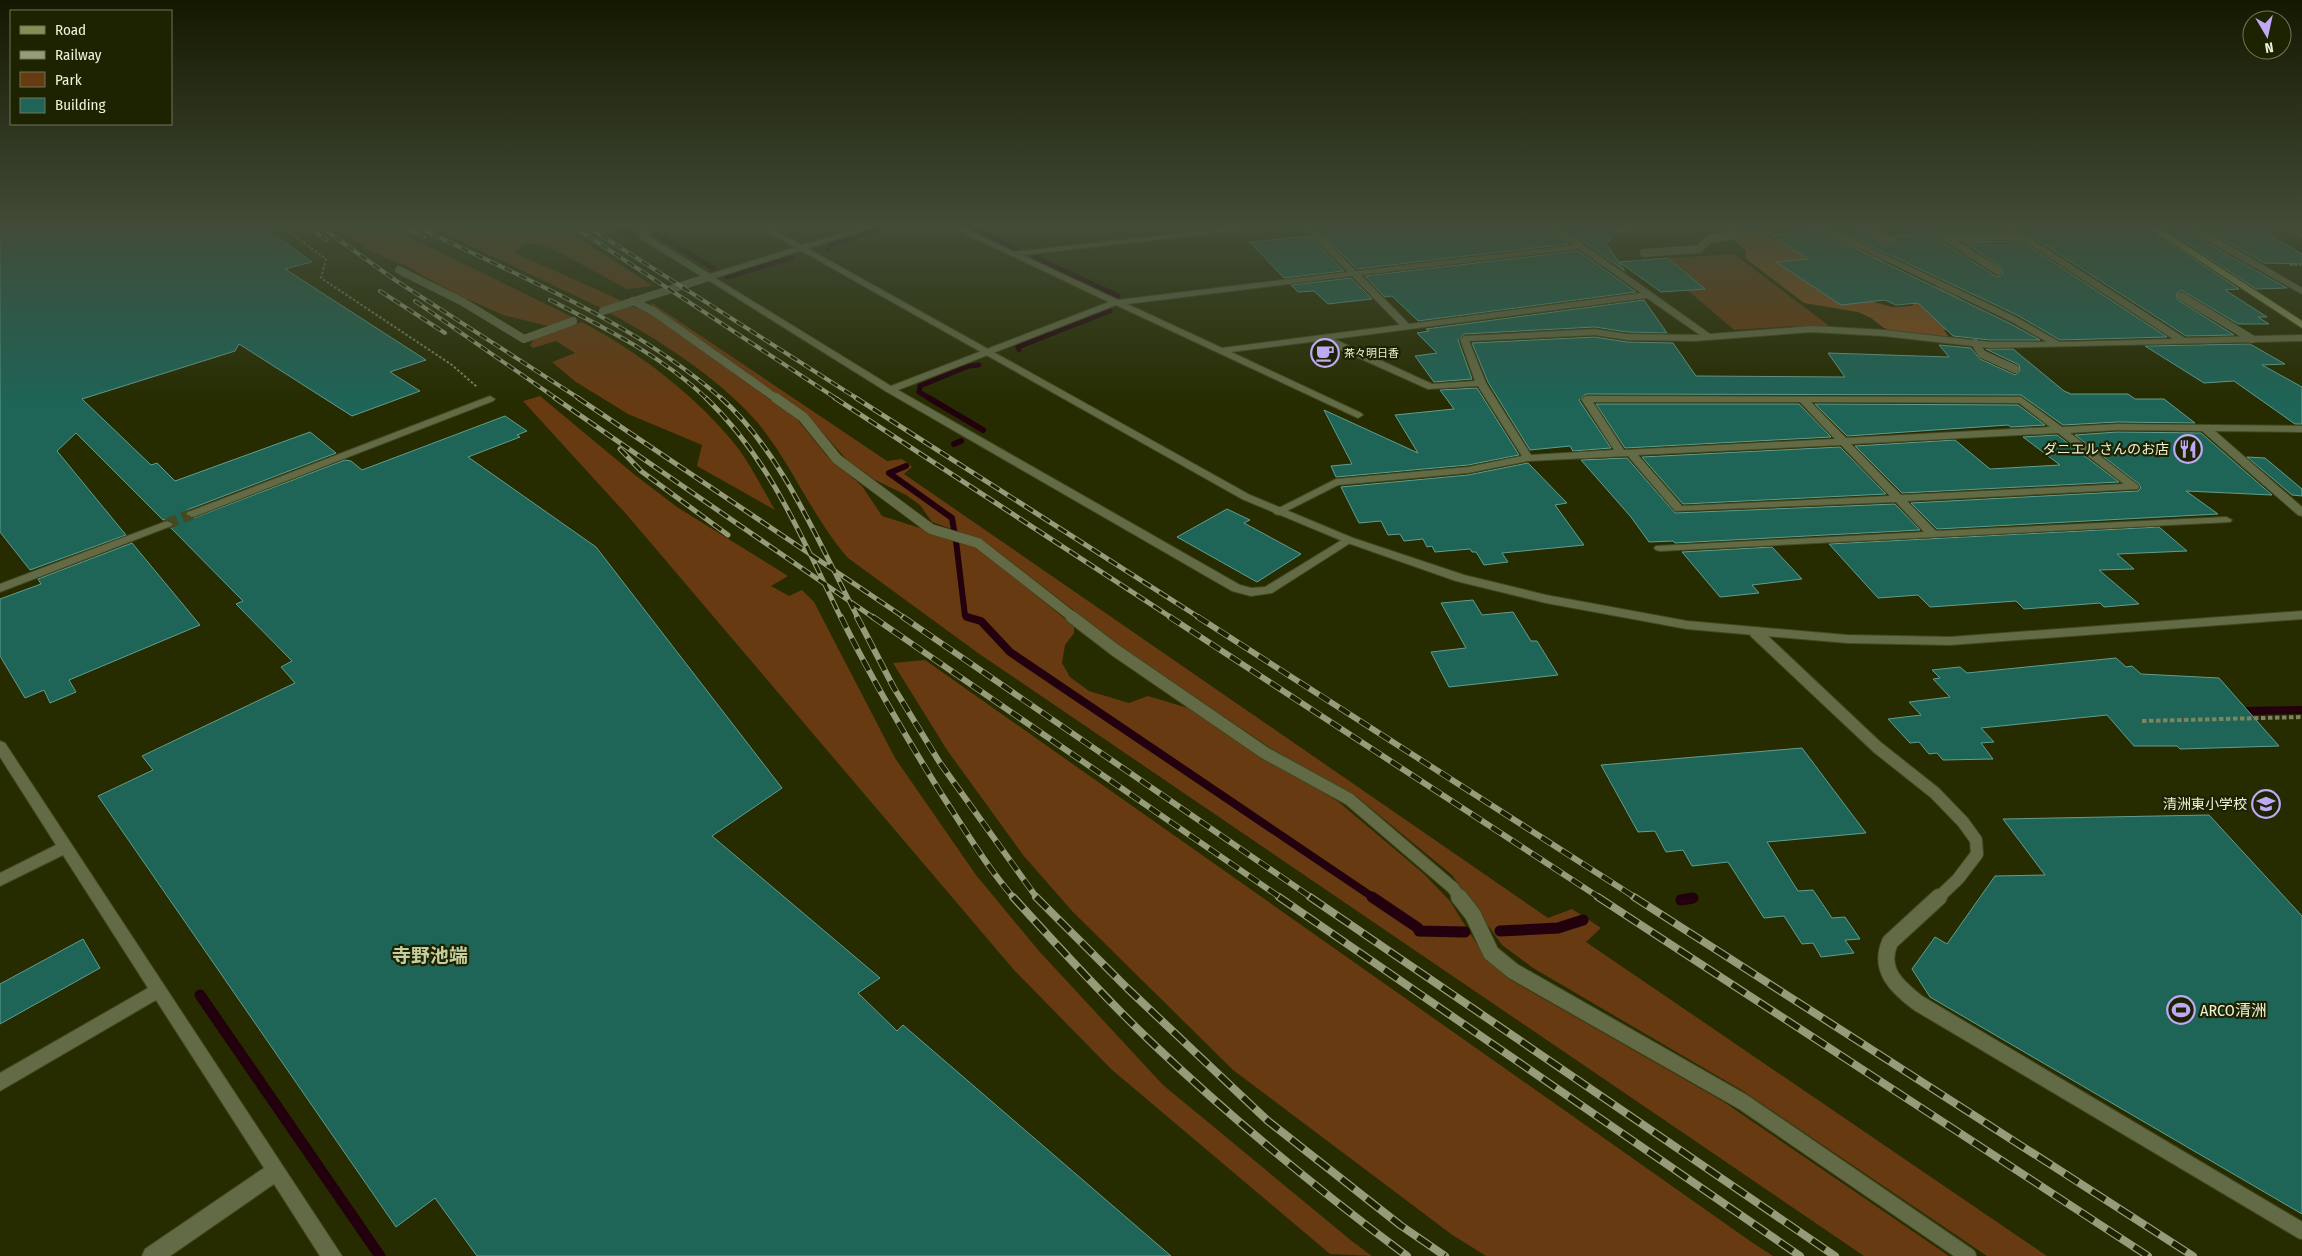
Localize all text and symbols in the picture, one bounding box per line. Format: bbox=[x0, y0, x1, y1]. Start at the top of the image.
legend bbox=[10, 10, 172, 125]
north arrow bbox=[2242, 10, 2292, 60]
text: Road bbox=[55, 21, 86, 39]
text: N bbox=[2263, 38, 2274, 56]
text: Railway bbox=[55, 46, 102, 64]
text: Park bbox=[55, 71, 82, 89]
text: Building bbox=[55, 96, 106, 114]
cafe icon: 茶々明日香 bbox=[1310, 338, 1340, 368]
place label: 茶々明日香 bbox=[1344, 347, 1399, 360]
restaurant icon: ダニエルさんのお店 bbox=[2173, 434, 2203, 464]
place label: ダニエルさんのお店 bbox=[2043, 441, 2169, 458]
school or university icon: 清洲東小学校 bbox=[2251, 789, 2281, 819]
place label: 清洲東小学校 bbox=[2163, 796, 2247, 813]
district label: 寺野池端 bbox=[392, 944, 468, 967]
sports icon: ARCO清洲 bbox=[2166, 995, 2196, 1025]
place label: ARCO清洲 bbox=[2200, 1001, 2267, 1020]

